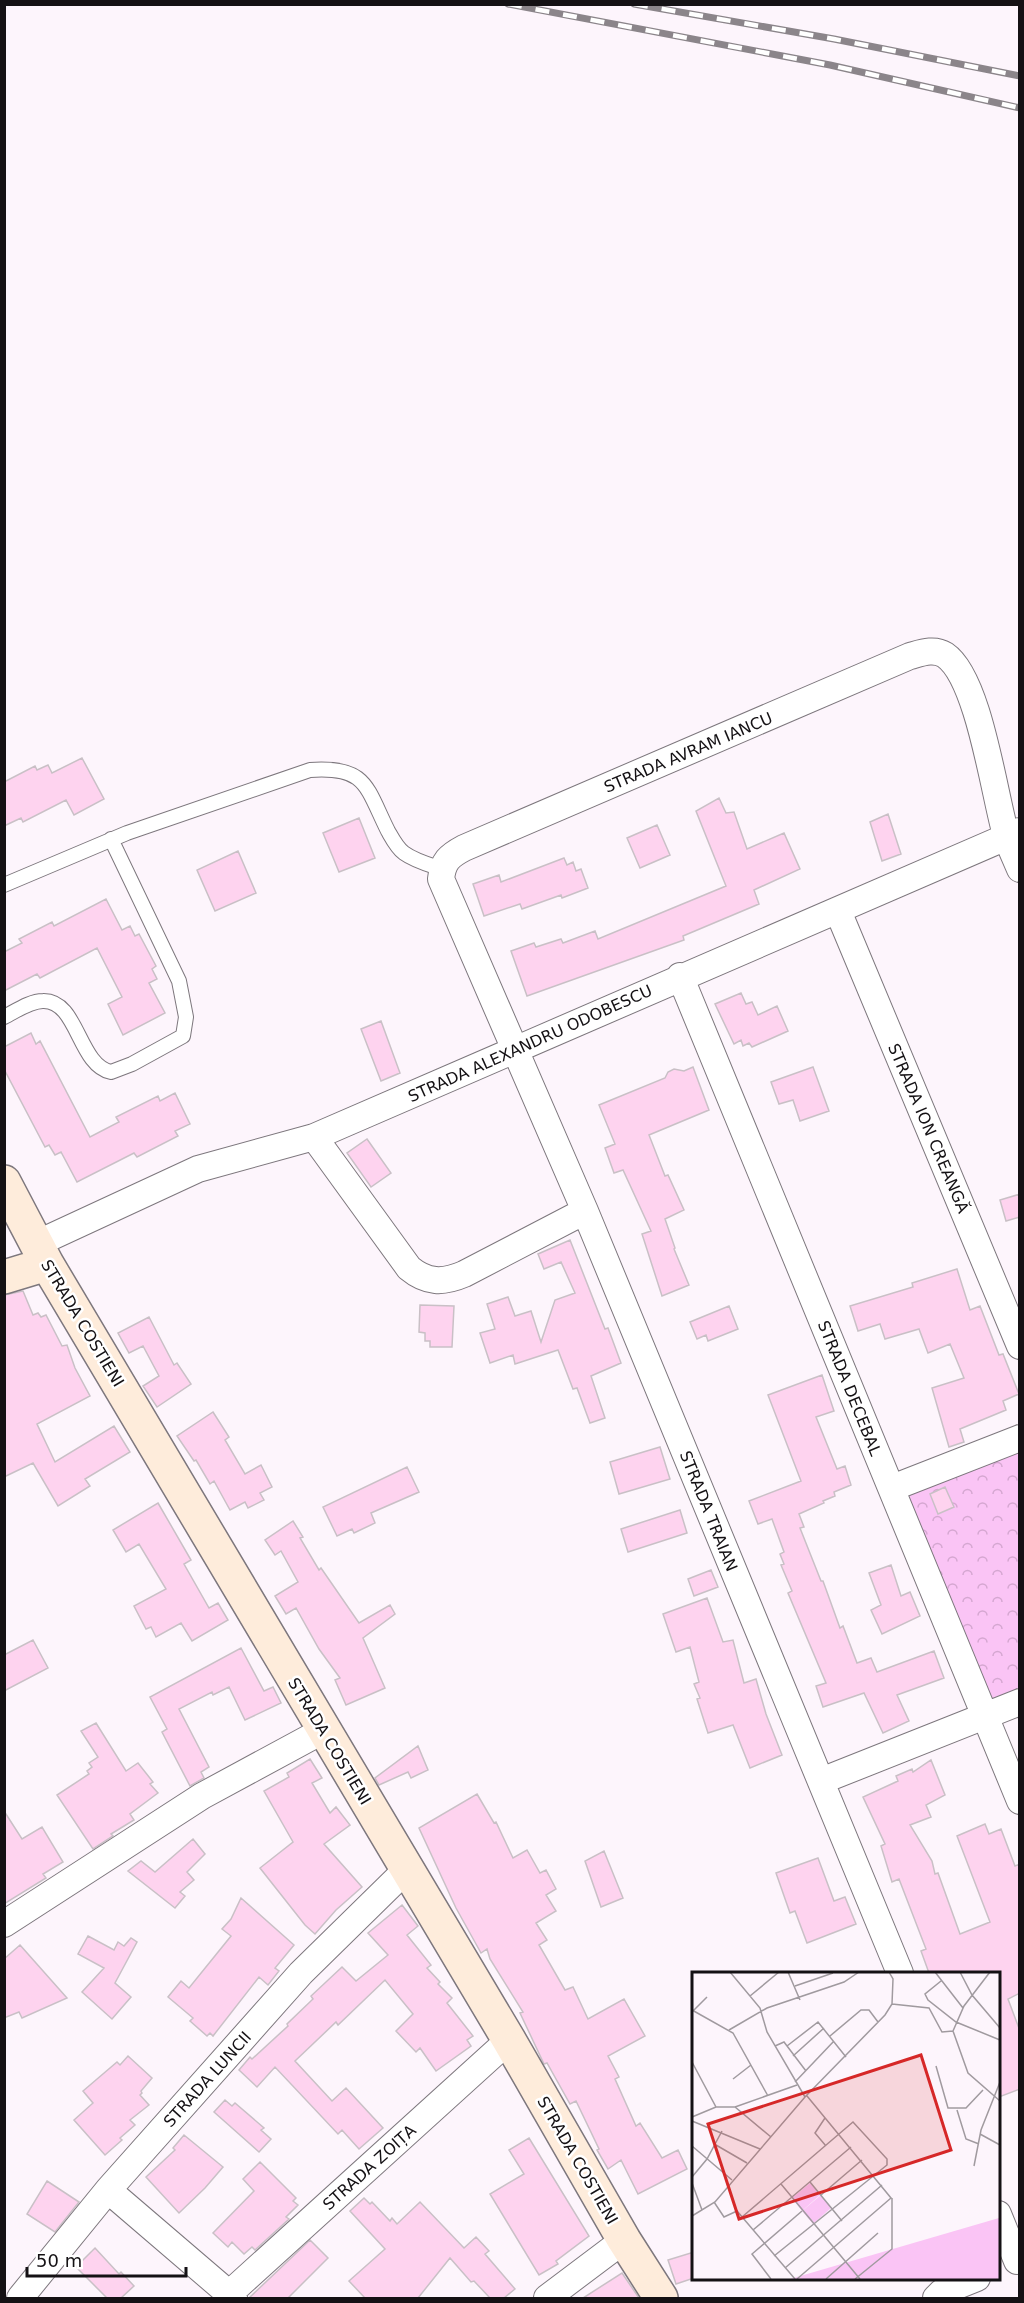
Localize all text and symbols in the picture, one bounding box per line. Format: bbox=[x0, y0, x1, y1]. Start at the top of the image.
street label: STRADA AVRAM IANCU bbox=[601, 708, 775, 797]
street label: STRADA ALEXANDRU ODOBESCU bbox=[405, 981, 655, 1106]
street label: STRADA ION CREANGĂ bbox=[884, 1041, 973, 1216]
street label: STRADA COSTIENI bbox=[37, 1256, 128, 1390]
street label: STRADA DECEBAL bbox=[814, 1318, 885, 1459]
street label: STRADA TRAIAN bbox=[676, 1448, 741, 1574]
street label: STRADA COSTIENI bbox=[284, 1674, 375, 1808]
inset map bbox=[692, 1972, 1000, 2279]
street label: STRADA LUNCII bbox=[160, 2028, 255, 2131]
street label: STRADA COSTIENI bbox=[533, 2093, 622, 2228]
street label: STRADA ZOIȚA bbox=[319, 2121, 420, 2214]
scale bar bbox=[27, 2240, 186, 2278]
text: 50 m bbox=[36, 2250, 82, 2271]

